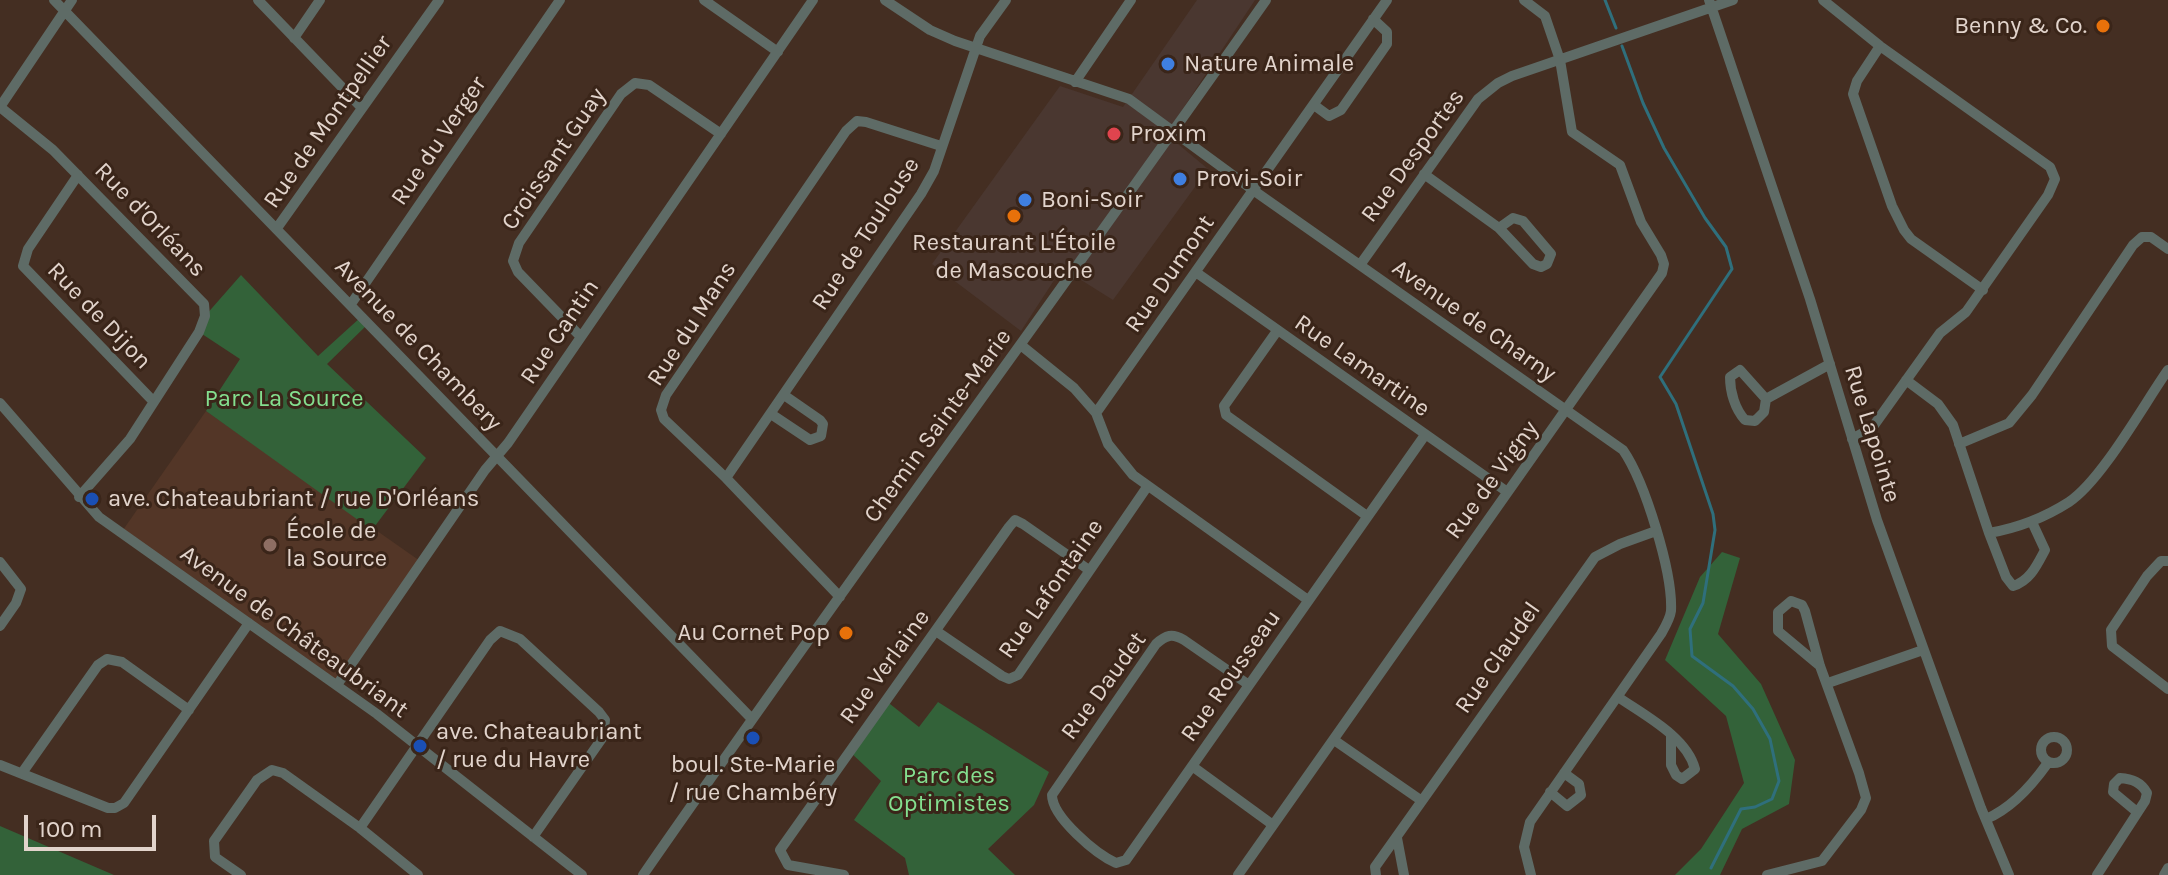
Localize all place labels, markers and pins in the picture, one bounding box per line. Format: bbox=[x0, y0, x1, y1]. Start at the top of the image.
place label: Benny & Co. bbox=[1954, 12, 2087, 40]
marker: Benny & Co. bbox=[2094, 17, 2112, 35]
place label: Nature Animale bbox=[1184, 50, 1354, 78]
marker: Nature Animale bbox=[1159, 55, 1177, 73]
place label: Proxim bbox=[1130, 120, 1207, 148]
marker: Proxim bbox=[1105, 125, 1123, 143]
place label: Provi-Soir bbox=[1196, 165, 1302, 193]
marker: Provi-Soir bbox=[1171, 170, 1189, 188]
place label: Boni-Soir bbox=[1041, 186, 1142, 214]
marker: Boni-Soir bbox=[1016, 191, 1034, 209]
marker: Restaurant L'Étoile de Mascouche bbox=[1005, 207, 1023, 225]
place label: Restaurant L'Étoile de Mascouche bbox=[912, 229, 1116, 285]
place label: ave. Chateaubriant / rue D'Orléans bbox=[108, 485, 479, 513]
marker: ave. Chateaubriant / rue D'Orléans bbox=[83, 490, 101, 508]
place label: École de la Source bbox=[286, 517, 387, 573]
marker: École de la Source bbox=[261, 536, 279, 554]
place label: Au Cornet Pop bbox=[678, 619, 830, 647]
marker: Au Cornet Pop bbox=[837, 624, 855, 642]
place label: ave. Chateaubriant / rue du Havre bbox=[436, 718, 642, 774]
marker: boul. Ste-Marie / rue Chambéry bbox=[744, 729, 762, 747]
marker: ave. Chateaubriant / rue du Havre bbox=[411, 737, 429, 755]
place label: boul. Ste-Marie / rue Chambéry bbox=[669, 751, 837, 807]

